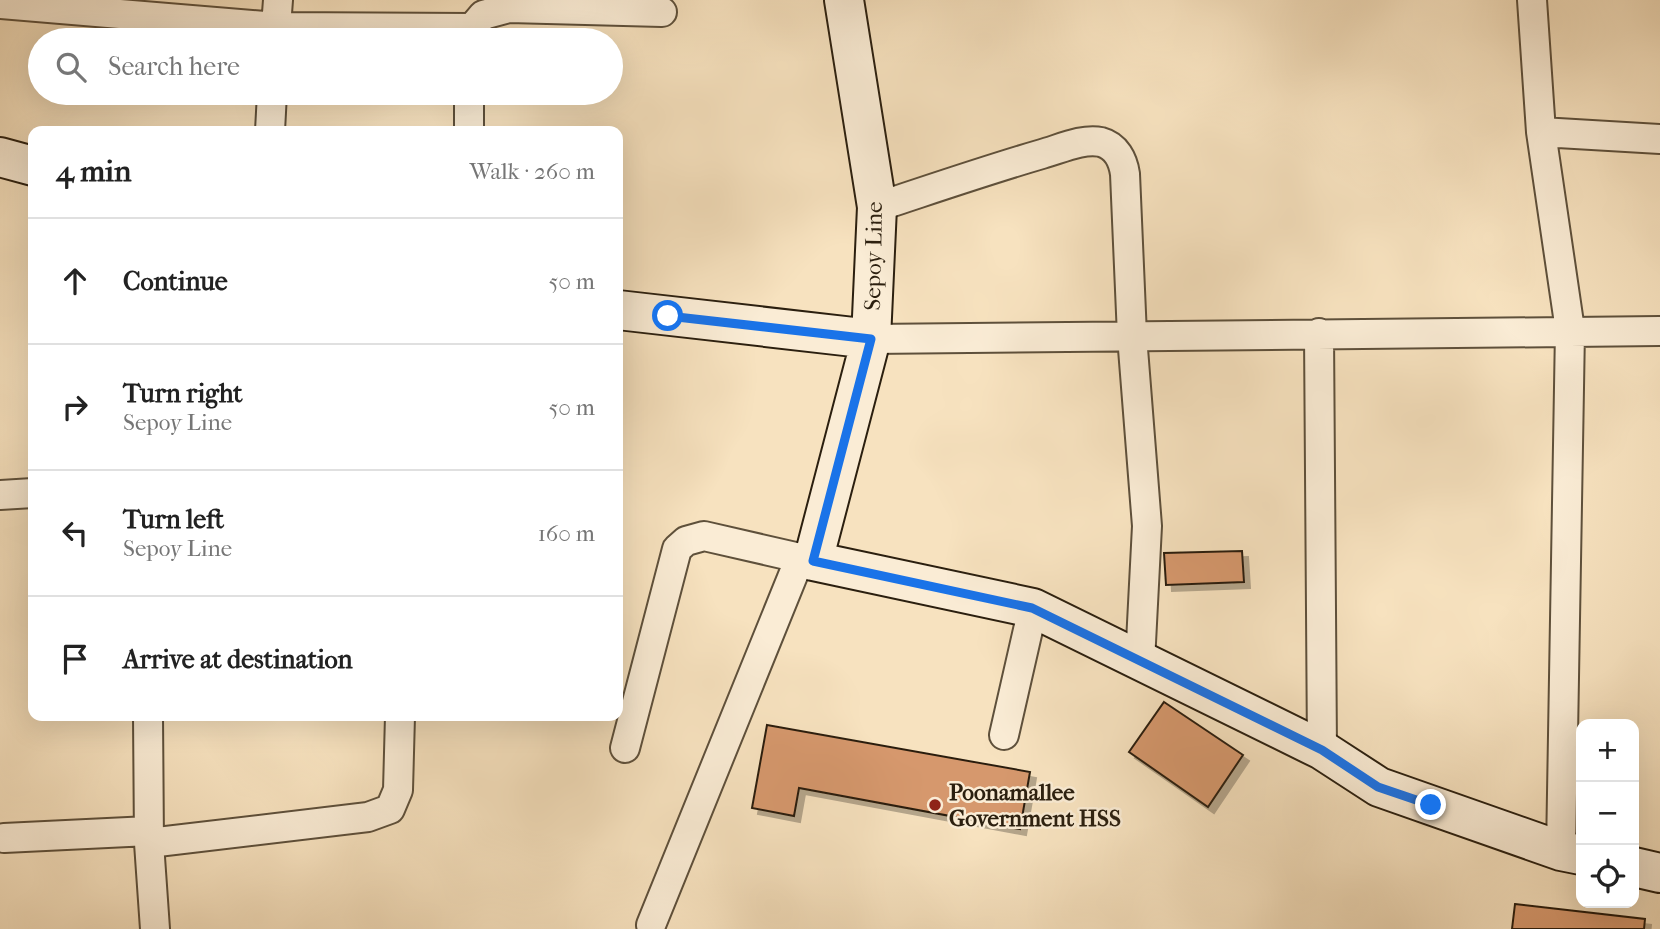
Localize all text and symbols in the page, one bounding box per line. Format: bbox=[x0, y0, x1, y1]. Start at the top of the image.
search box bbox=[28, 28, 623, 105]
icon: search bbox=[52, 48, 90, 86]
text: Search here bbox=[108, 51, 240, 82]
text: 4 min bbox=[56, 154, 131, 189]
text: Walk · 260 m bbox=[470, 158, 595, 185]
street label: Sepoy Line bbox=[859, 201, 888, 311]
icon: ahead bbox=[56, 262, 94, 300]
text: Continue bbox=[123, 266, 228, 297]
text: 50 m bbox=[548, 268, 595, 295]
route start bbox=[652, 300, 683, 331]
text: Turn right bbox=[123, 378, 243, 409]
icon: right bbox=[56, 388, 94, 426]
text: 50 m bbox=[548, 394, 595, 421]
text: Sepoy Line bbox=[123, 409, 232, 436]
text: Turn left bbox=[123, 504, 224, 535]
icon: left bbox=[56, 514, 94, 552]
text: 160 m bbox=[538, 520, 595, 547]
text: Sepoy Line bbox=[123, 535, 232, 562]
icon: arrive bbox=[56, 640, 94, 678]
text: Arrive at destination bbox=[123, 644, 353, 675]
map controls bbox=[1576, 719, 1639, 908]
button: + bbox=[1576, 719, 1639, 782]
place label: Poonamallee Government HSS bbox=[949, 779, 1121, 832]
button: − bbox=[1576, 782, 1639, 845]
route end bbox=[1415, 789, 1446, 820]
marker: Poonamallee Government HSS bbox=[927, 797, 943, 813]
button: locate bbox=[1576, 845, 1639, 908]

